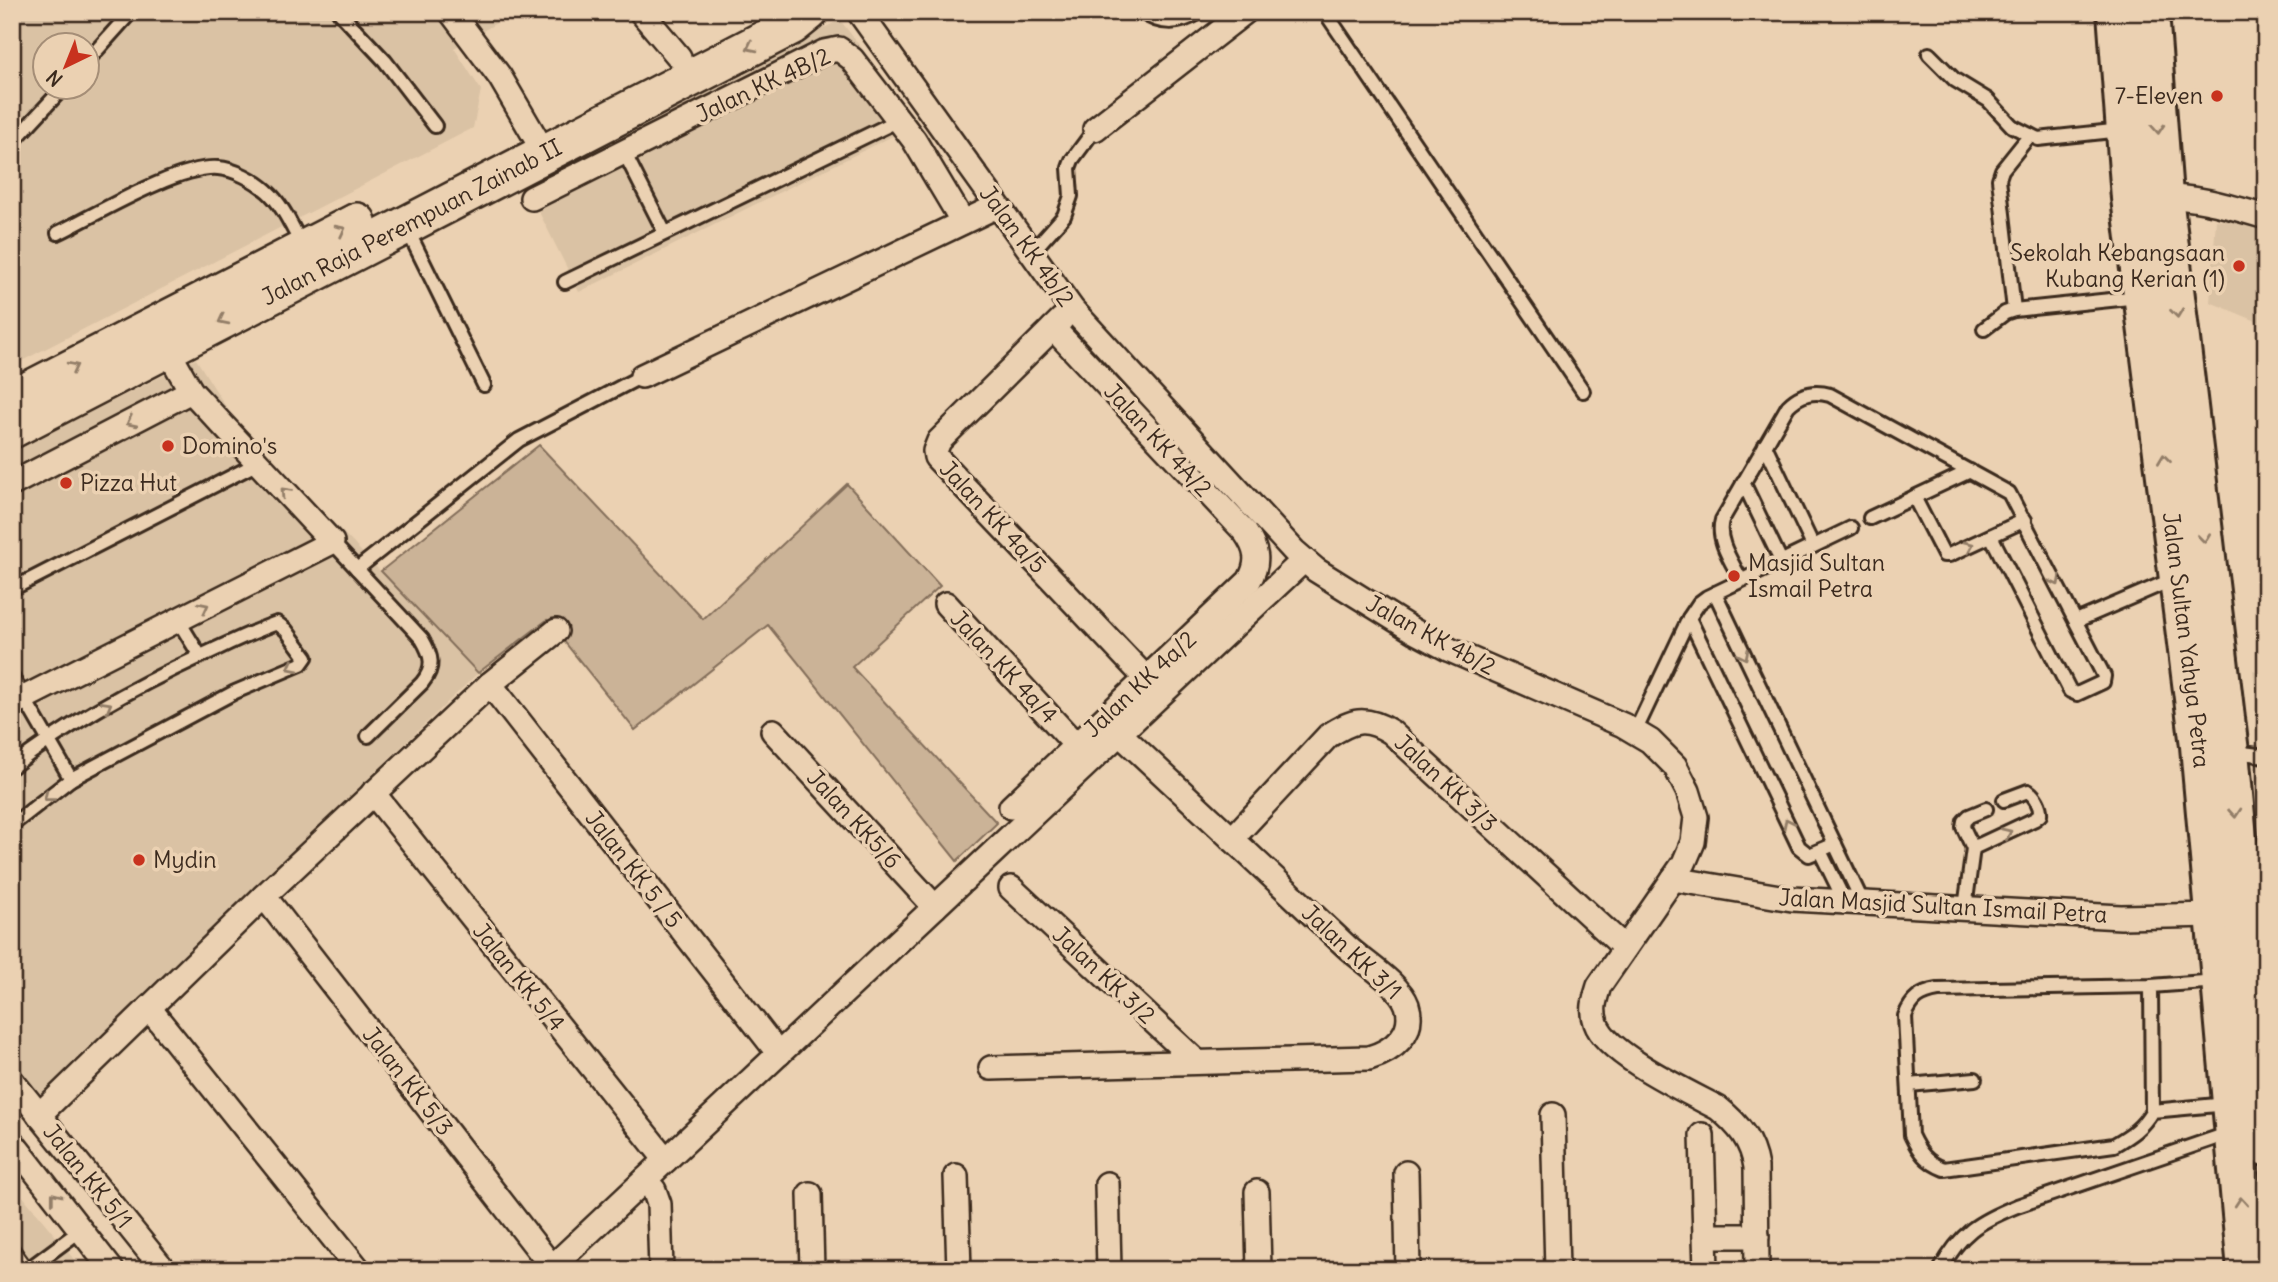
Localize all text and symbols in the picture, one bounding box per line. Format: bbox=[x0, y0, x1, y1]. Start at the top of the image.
north arrow bbox=[32, 32, 102, 102]
one-way arrow bbox=[746, 38, 758, 52]
street label: Jalan KK 4B/2 bbox=[691, 41, 835, 128]
text: N bbox=[41, 65, 67, 92]
place label: 7-Eleven bbox=[2115, 81, 2203, 110]
marker: 7-Eleven bbox=[2209, 88, 2225, 104]
one-way arrow bbox=[2150, 124, 2165, 135]
street label: Jalan Raja Perempuan Zainab II bbox=[256, 132, 566, 311]
street label: Jalan KK 4b/2 bbox=[974, 179, 1081, 312]
one-way arrow bbox=[334, 225, 346, 238]
place label: Sekolah Kebangsaan Kubang Kerian (1) bbox=[2010, 238, 2225, 293]
marker: Sekolah Kebangsaan Kubang Kerian (1) bbox=[2231, 258, 2247, 274]
one-way arrow bbox=[2169, 307, 2184, 318]
one-way arrow bbox=[218, 312, 230, 325]
one-way arrow bbox=[66, 362, 78, 376]
street label: Jalan KK 4A/2 bbox=[1098, 377, 1218, 502]
one-way arrow bbox=[126, 414, 138, 428]
place label: Domino's bbox=[182, 431, 277, 460]
marker: Domino's bbox=[160, 438, 176, 454]
one-way arrow bbox=[2156, 453, 2171, 465]
street label: Jalan KK 4a/5 bbox=[934, 454, 1053, 579]
place label: Pizza Hut bbox=[80, 468, 177, 497]
marker: Pizza Hut bbox=[58, 475, 74, 491]
one-way arrow bbox=[281, 487, 294, 500]
street label: Jalan Sultan Yahya Petra bbox=[2157, 510, 2217, 769]
one-way arrow bbox=[2196, 533, 2211, 544]
one-way arrow bbox=[1962, 540, 1974, 554]
place label: Masjid Sultan Ismail Petra bbox=[1748, 548, 1885, 603]
marker: Masjid Sultan Ismail Petra bbox=[1726, 568, 1742, 584]
one-way arrow bbox=[2047, 574, 2061, 586]
street label: Jalan KK 4b/2 bbox=[1361, 588, 1501, 681]
one-way arrow bbox=[197, 601, 209, 615]
street label: Jalan KK 4a/4 bbox=[945, 604, 1064, 729]
street label: Jalan KK 4a/2 bbox=[1077, 624, 1202, 743]
one-way arrow bbox=[1736, 647, 1750, 660]
one-way arrow bbox=[286, 659, 299, 673]
one-way arrow bbox=[100, 701, 112, 714]
street label: Jalan KK 3/3 bbox=[1389, 728, 1504, 838]
street label: Jalan KK5/6 bbox=[801, 763, 908, 874]
one-way arrow bbox=[44, 788, 56, 801]
street label: Jalan KK 5 / 5 bbox=[579, 804, 689, 933]
one-way arrow bbox=[2227, 808, 2242, 819]
one-way arrow bbox=[1782, 818, 1796, 830]
one-way arrow bbox=[2000, 827, 2012, 841]
place label: Mydin bbox=[153, 845, 217, 874]
marker: Mydin bbox=[131, 852, 147, 868]
street label: Jalan Masjid Sultan Ismail Petra bbox=[1778, 882, 2108, 929]
street label: Jalan KK 3/1 bbox=[1296, 898, 1408, 1005]
street label: Jalan KK 5/4 bbox=[467, 917, 572, 1037]
street label: Jalan KK 3/2 bbox=[1047, 920, 1162, 1029]
street label: Jalan KK 5/3 bbox=[357, 1020, 460, 1141]
street label: Jalan KK 5/1 bbox=[37, 1117, 139, 1234]
one-way arrow bbox=[50, 1192, 63, 1204]
one-way arrow bbox=[2234, 1196, 2249, 1207]

